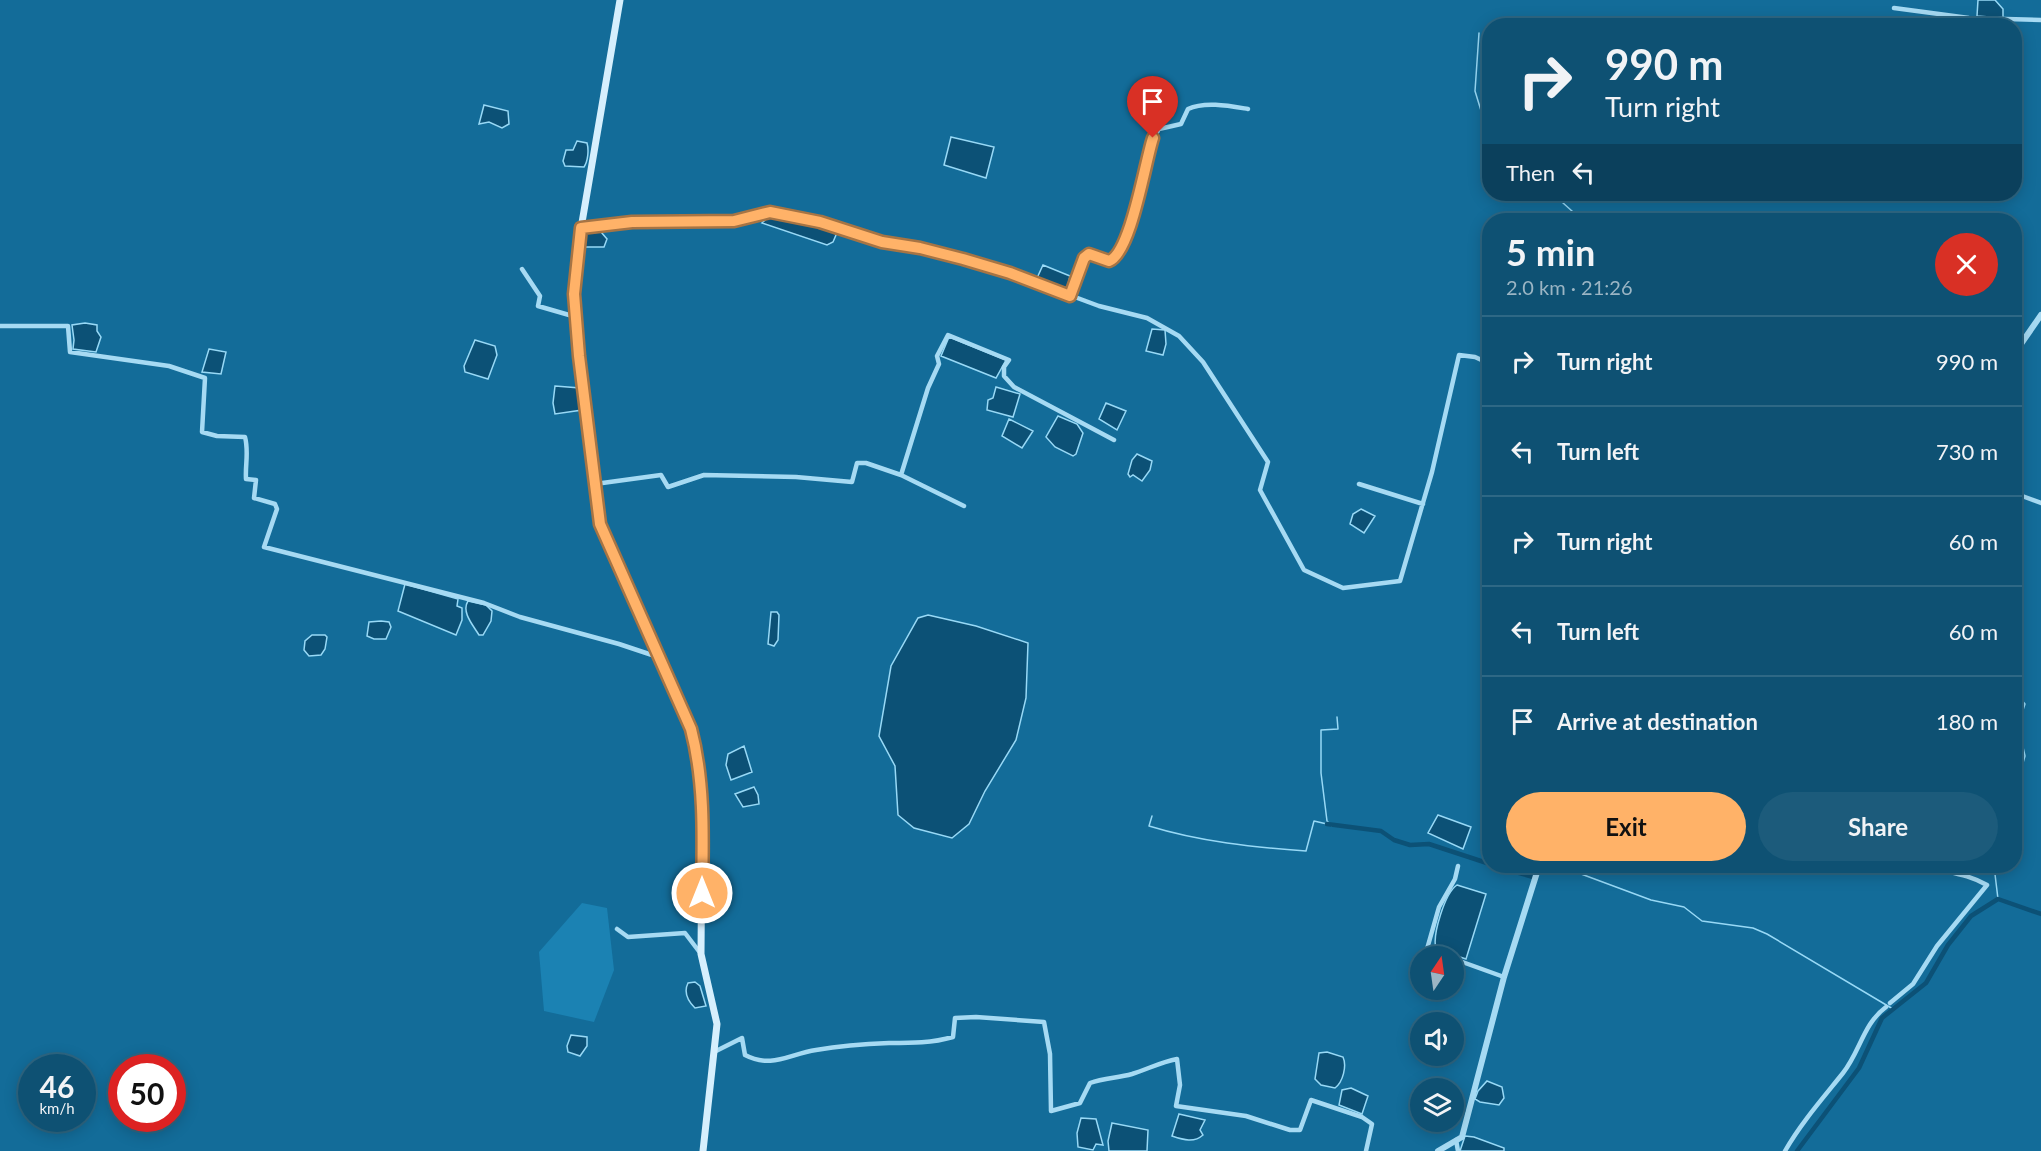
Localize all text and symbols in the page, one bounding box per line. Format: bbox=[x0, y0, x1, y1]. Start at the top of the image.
text: 990 m bbox=[1605, 39, 1723, 89]
icon: right bbox=[1506, 42, 1584, 120]
pin bbox=[1127, 76, 1178, 138]
icon: arrive bbox=[1136, 85, 1169, 118]
text: Turn right bbox=[1605, 90, 1720, 123]
icon: left bbox=[1567, 156, 1600, 189]
text: Then bbox=[1506, 159, 1555, 186]
text: 5 min bbox=[1506, 230, 1595, 274]
button: close bbox=[1935, 233, 1998, 296]
text: 2.0 km · 21:26 bbox=[1506, 275, 1633, 299]
icon: right bbox=[1506, 345, 1539, 378]
text: Turn right bbox=[1557, 348, 1652, 375]
text: 990 m bbox=[1936, 348, 1998, 375]
icon: left bbox=[1506, 435, 1539, 468]
text: Turn left bbox=[1557, 438, 1639, 465]
text: 730 m bbox=[1936, 438, 1998, 465]
icon: right bbox=[1506, 525, 1539, 558]
text: Turn right bbox=[1557, 528, 1652, 555]
text: 60 m bbox=[1949, 528, 1998, 555]
icon: left bbox=[1506, 615, 1539, 648]
text: Turn left bbox=[1557, 618, 1639, 645]
text: 60 m bbox=[1949, 618, 1998, 645]
icon: arrive bbox=[1506, 705, 1539, 738]
text: Arrive at destination bbox=[1557, 708, 1758, 735]
text: 180 m bbox=[1936, 708, 1998, 735]
button: Exit bbox=[1506, 792, 1746, 861]
button: Share bbox=[1758, 792, 1998, 861]
position arrow bbox=[670, 861, 734, 925]
north arrow bbox=[1410, 946, 1464, 1000]
map controls bbox=[1410, 946, 1464, 1132]
button: sound bbox=[1410, 1012, 1464, 1066]
speed limit sign: 50 bbox=[108, 1054, 186, 1132]
text: 46 bbox=[40, 1068, 74, 1104]
button: layers bbox=[1410, 1078, 1464, 1132]
text: km/h bbox=[39, 1099, 75, 1117]

